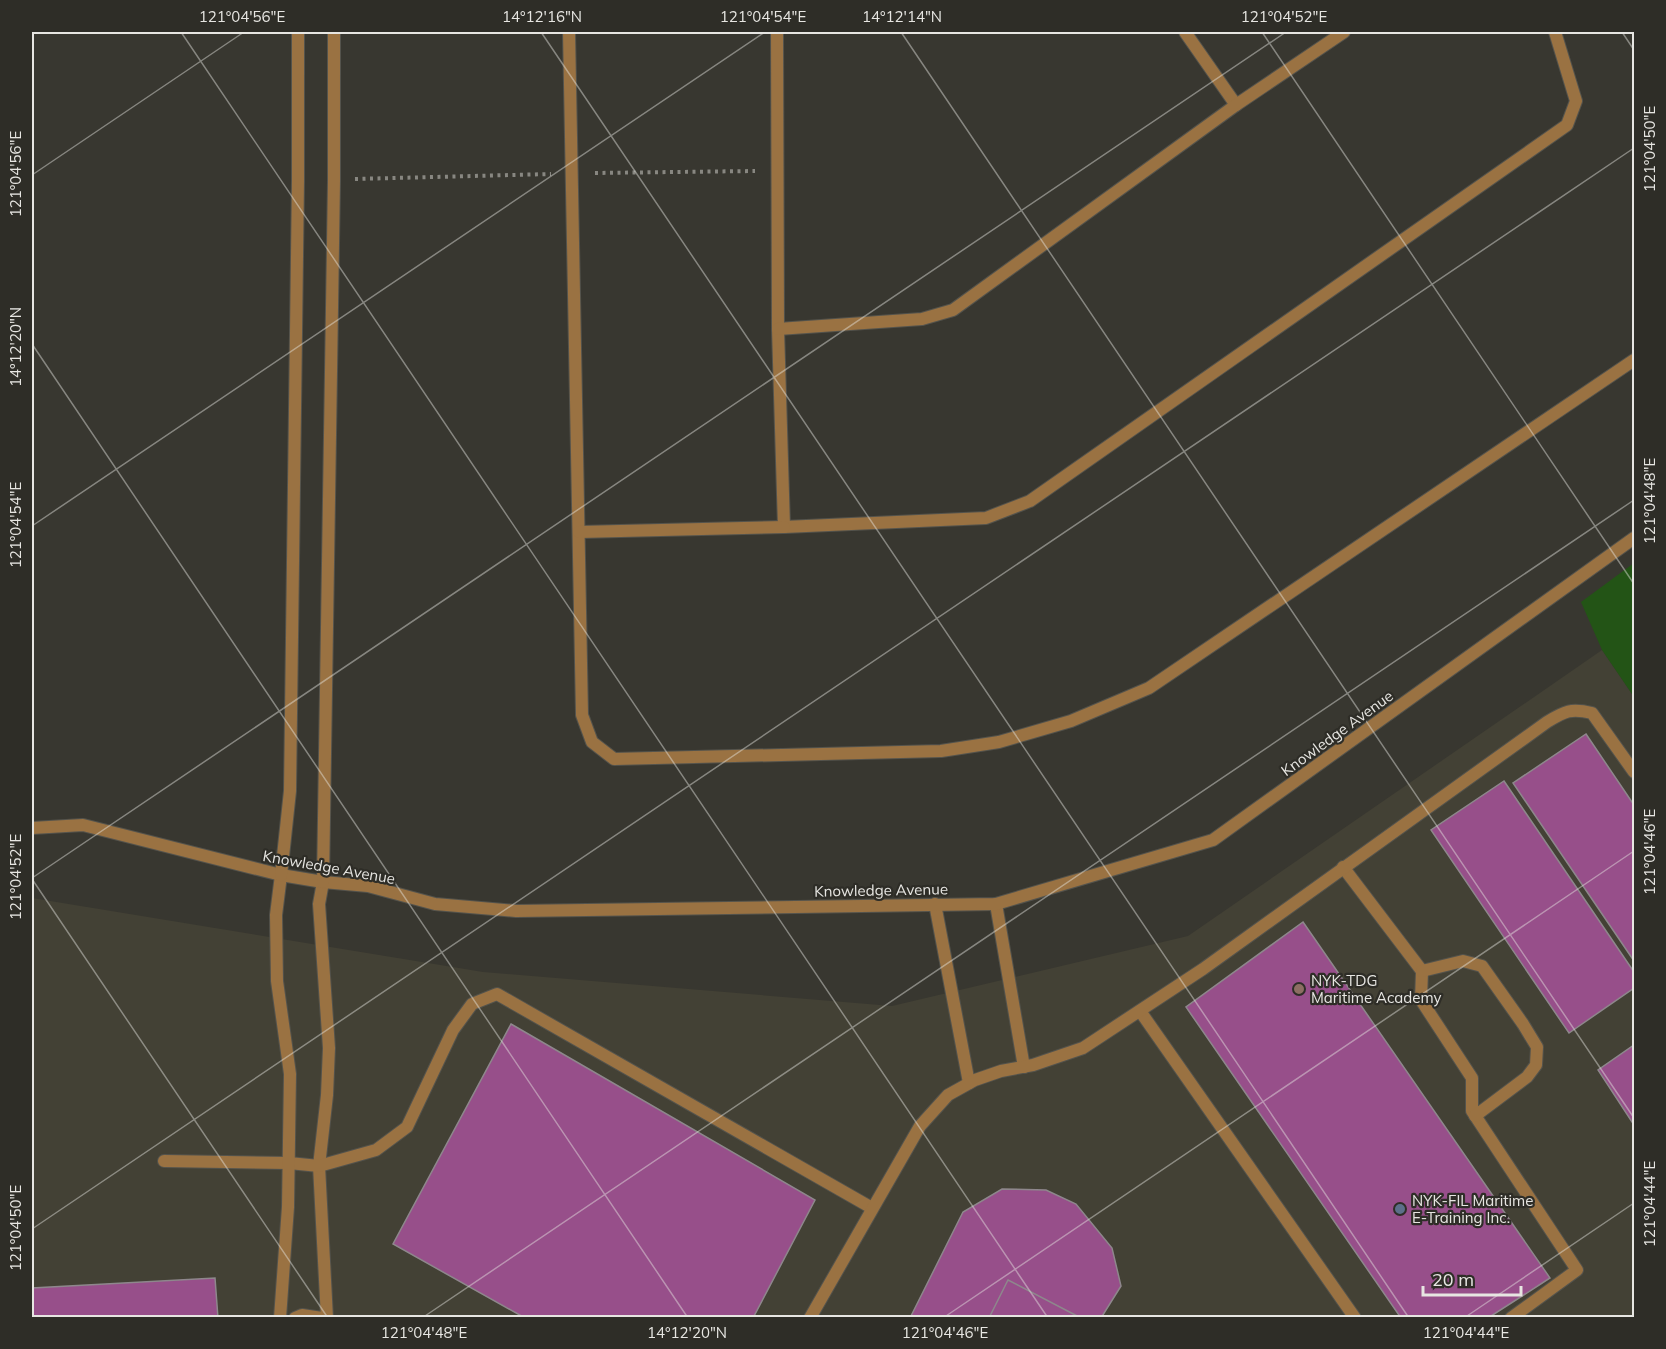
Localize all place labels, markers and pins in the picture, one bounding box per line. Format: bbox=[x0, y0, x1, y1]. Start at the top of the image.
place label: NYK-TDG Maritime Academy bbox=[1311, 971, 1442, 1007]
marker: NYK-TDG Maritime Academy bbox=[1292, 982, 1306, 996]
place label: NYK-FIL Maritime E-Training Inc. bbox=[1412, 1191, 1533, 1227]
marker: NYK-FIL Maritime E-Training Inc. bbox=[1393, 1202, 1407, 1216]

